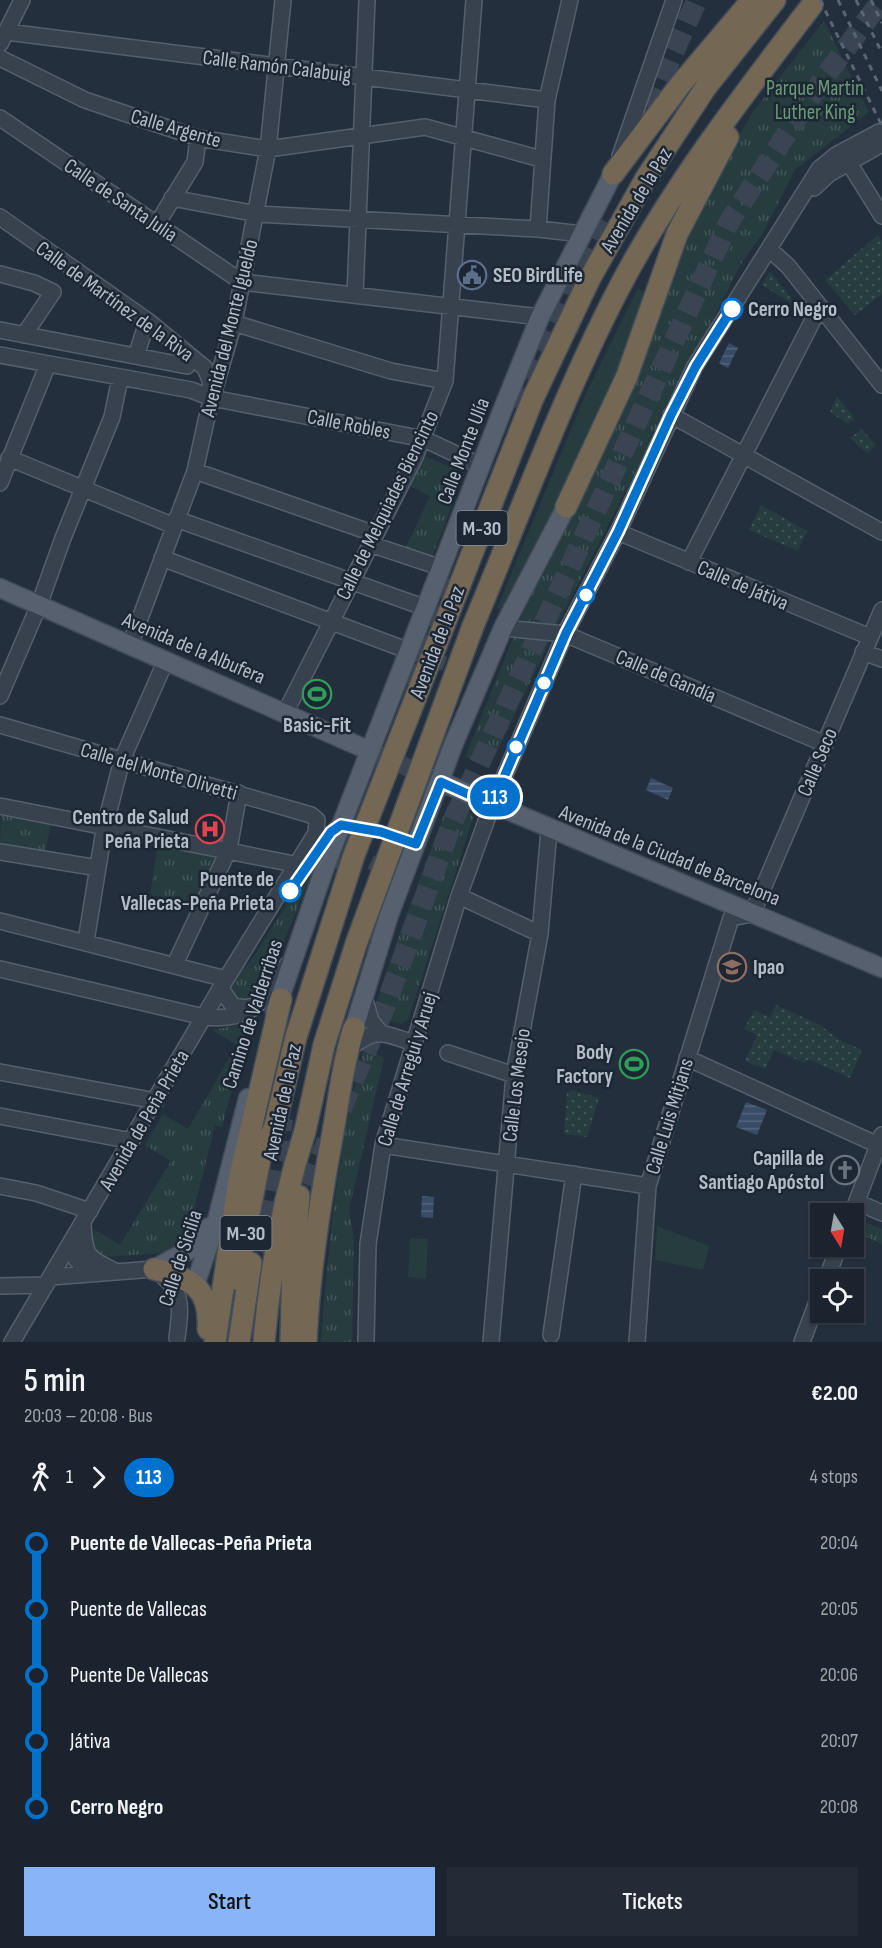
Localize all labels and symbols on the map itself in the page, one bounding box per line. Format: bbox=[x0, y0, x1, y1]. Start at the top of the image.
street label: Calle Ramón Calabuig bbox=[201, 45, 353, 88]
park label: Parque Martin Luther King bbox=[766, 76, 864, 125]
street label: Calle Argente bbox=[128, 104, 224, 153]
street label: Avenida de la Paz bbox=[595, 143, 678, 258]
street label: Calle de Santa Julia bbox=[59, 153, 182, 248]
street label: Calle de Martínez de la Riva bbox=[31, 236, 198, 367]
street label: Avenida del Monte Igueldo bbox=[195, 237, 264, 421]
public building icon: SEO BirdLife bbox=[456, 259, 488, 291]
place label: SEO BirdLife bbox=[493, 263, 583, 288]
place label: Cerro Negro bbox=[748, 297, 837, 322]
marker: Cerro Negro bbox=[721, 298, 743, 320]
street label: Calle Monte Ulía bbox=[432, 394, 495, 508]
street label: Calle Robles bbox=[305, 404, 393, 445]
street label: Calle de Melquiades Biencinto bbox=[331, 406, 444, 604]
road number: M-30 bbox=[456, 511, 508, 545]
street label: Calle de Játiva bbox=[693, 555, 792, 616]
street label: Avenida de la Paz bbox=[404, 582, 470, 703]
unlabelled marker bbox=[577, 586, 595, 604]
street label: Avenida de la Albufera bbox=[118, 607, 269, 690]
street label: Calle de Gandía bbox=[612, 644, 720, 709]
unlabelled marker bbox=[535, 674, 553, 692]
sports icon: Basic-Fit bbox=[301, 678, 333, 710]
place label: Basic-Fit bbox=[283, 713, 351, 738]
street label: Calle Seco bbox=[792, 724, 843, 800]
street label: Calle del Monte Olivetti bbox=[78, 737, 240, 806]
unlabelled marker bbox=[507, 738, 525, 756]
line badge: 113 bbox=[460, 778, 530, 816]
street label: Avenida de la Ciudad de Barcelona bbox=[555, 799, 784, 911]
place label: Centro de Salud Peña Prieta bbox=[72, 805, 189, 854]
hospital icon: Centro de Salud Peña Prieta bbox=[194, 813, 226, 845]
place label: Puente de Vallecas-Peña Prieta bbox=[121, 867, 274, 916]
marker: Puente de Vallecas-Peña Prieta bbox=[279, 880, 301, 902]
street label: Camino de Valderribas bbox=[217, 937, 288, 1092]
school or university icon: Ipao bbox=[716, 951, 748, 983]
place label: Ipao bbox=[753, 955, 785, 980]
street label: Calle de Arregui y Aruej bbox=[372, 989, 443, 1149]
street label: Calle Los Mesejo bbox=[497, 1027, 536, 1143]
place label: Body Factory bbox=[556, 1040, 613, 1089]
street label: Avenida de la Paz bbox=[258, 1041, 307, 1164]
street label: Avenida de Peña Prieta bbox=[94, 1046, 195, 1196]
sports icon: Body Factory bbox=[618, 1048, 650, 1080]
street label: Calle Luis Mitjans bbox=[640, 1055, 699, 1177]
place label: Capilla de Santiago Apóstol bbox=[699, 1146, 824, 1195]
church icon: Capilla de Santiago Apóstol bbox=[829, 1154, 861, 1186]
north arrow bbox=[810, 1203, 864, 1257]
street label: Calle de Sicilia bbox=[153, 1207, 208, 1309]
road number: M-30 bbox=[220, 1216, 272, 1250]

